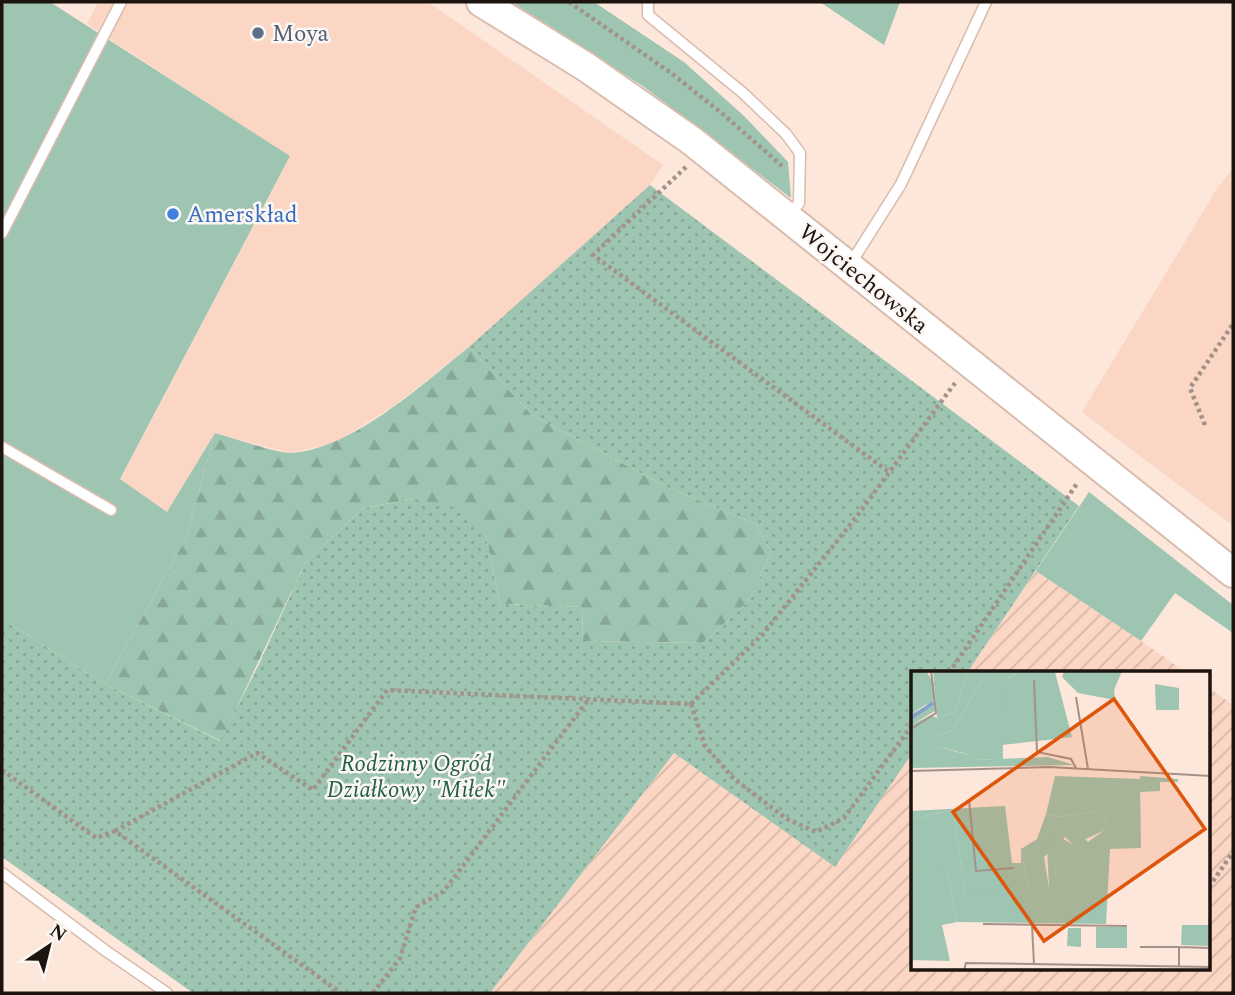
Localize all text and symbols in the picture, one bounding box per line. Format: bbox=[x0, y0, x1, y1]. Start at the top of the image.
place label: Moya bbox=[272, 17, 329, 52]
marker: Moya bbox=[250, 25, 266, 41]
place label: Amerskład bbox=[187, 198, 298, 233]
marker: Amerskład bbox=[165, 206, 181, 222]
street label: Wojciechowska bbox=[790, 216, 936, 343]
inset map bbox=[911, 671, 1210, 970]
park label: Rodzinny Ogród Działkowy "Miłek" bbox=[327, 747, 506, 808]
north arrow bbox=[14, 911, 84, 981]
text: N bbox=[43, 917, 73, 950]

